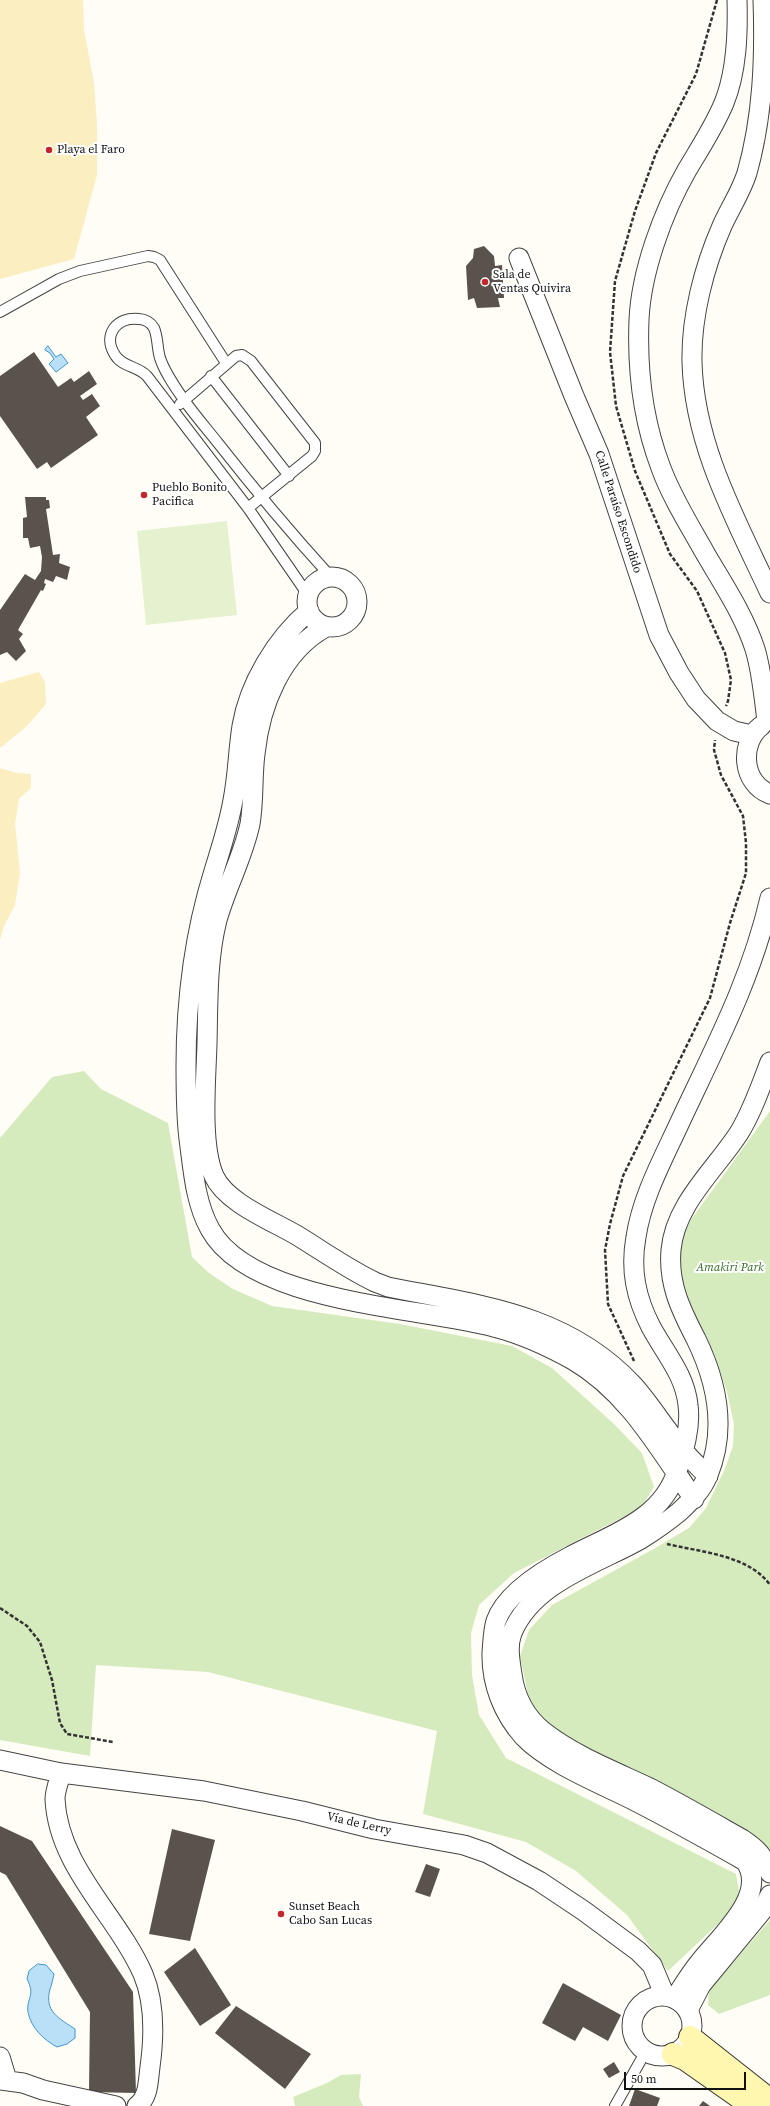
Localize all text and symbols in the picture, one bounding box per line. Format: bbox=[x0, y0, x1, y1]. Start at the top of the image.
place label: Playa el Faro bbox=[57, 143, 125, 157]
marker: Playa el Faro bbox=[44, 145, 54, 155]
place label: Sala de Ventas Quivira bbox=[493, 268, 571, 296]
marker: Sala de Ventas Quivira bbox=[480, 277, 490, 287]
street label: Calle Paraíso Escondido bbox=[591, 449, 645, 575]
place label: Pueblo Bonito Pacifica bbox=[152, 481, 227, 509]
marker: Pueblo Bonito Pacifica bbox=[139, 490, 149, 500]
park label: Amakiri Park bbox=[696, 1261, 764, 1275]
street label: Vía de Lerry bbox=[325, 1810, 393, 1838]
place label: Sunset Beach Cabo San Lucas bbox=[289, 1900, 372, 1928]
marker: Sunset Beach Cabo San Lucas bbox=[276, 1909, 286, 1919]
scale bar bbox=[626, 2064, 748, 2090]
text: 50 m bbox=[631, 2071, 657, 2087]

